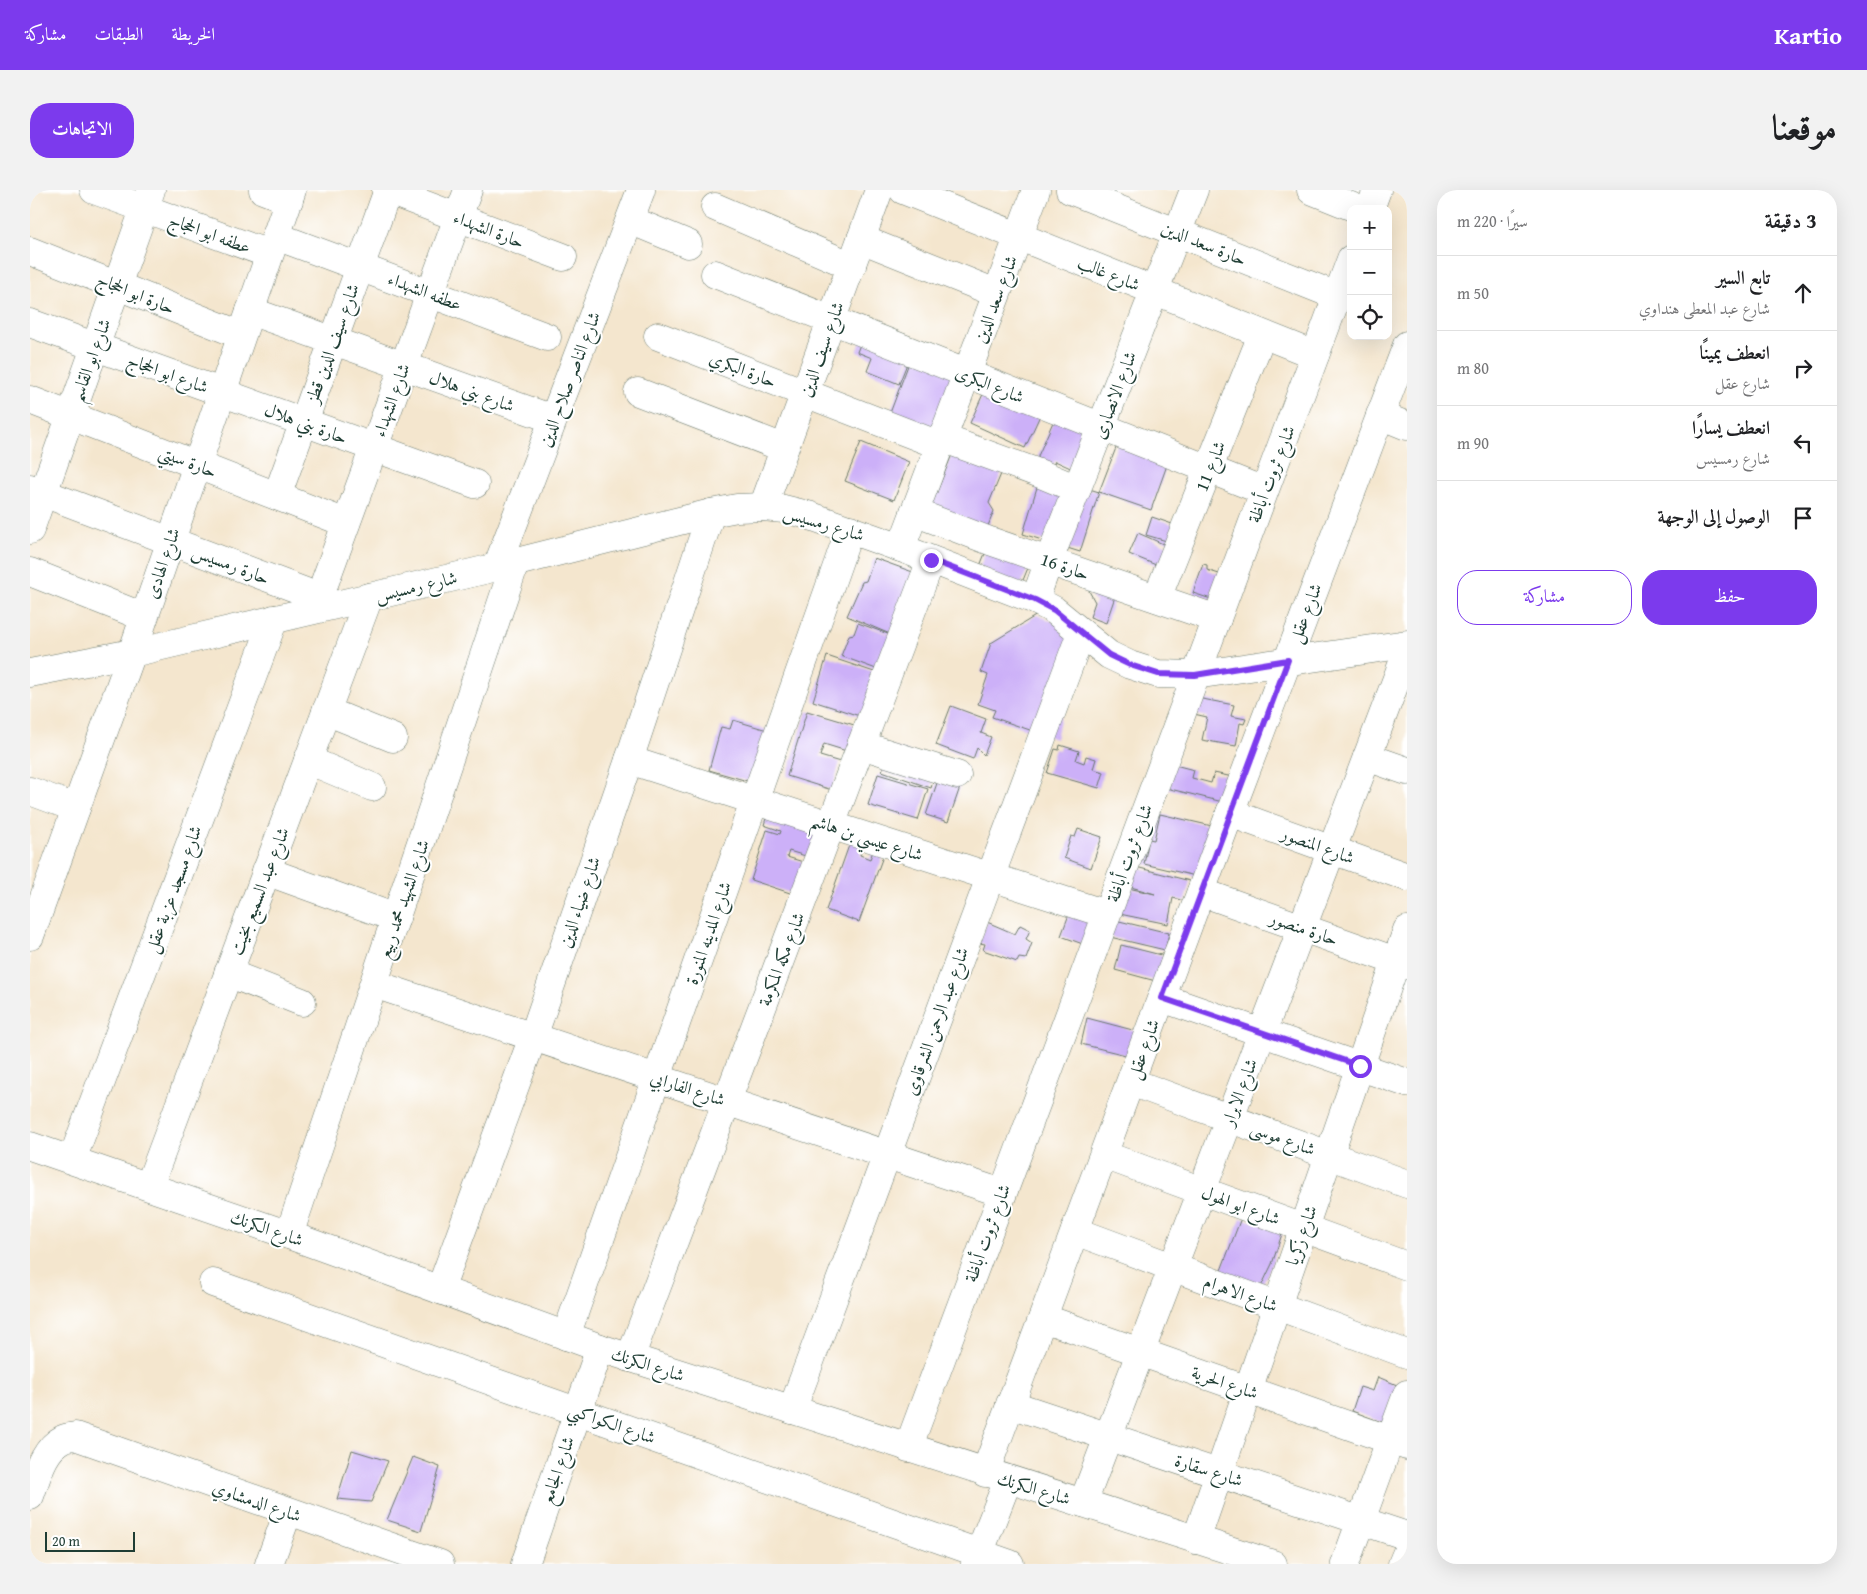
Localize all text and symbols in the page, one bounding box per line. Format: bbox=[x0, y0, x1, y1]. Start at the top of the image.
text: Kartio bbox=[1774, 18, 1842, 53]
text: مشاركة bbox=[25, 20, 66, 47]
text: الطبقات bbox=[94, 20, 143, 47]
text: الخريطة bbox=[171, 20, 215, 47]
text: موقعنا bbox=[1772, 101, 1837, 152]
button: الاتجاهات bbox=[30, 103, 134, 158]
street label: حارة الشهداء bbox=[450, 203, 528, 255]
map controls bbox=[1347, 205, 1392, 340]
button: + bbox=[1347, 205, 1392, 250]
text: 3 دقيقة bbox=[1765, 205, 1817, 236]
street label: عطفه ابو الحجاج bbox=[164, 206, 255, 263]
text: سيرًا · 220 m bbox=[1457, 209, 1528, 233]
street label: حارة سعد الدين bbox=[1157, 214, 1251, 272]
street label: شارع غالب bbox=[1073, 248, 1144, 300]
button: − bbox=[1347, 250, 1392, 295]
street label: شارع سعد الدين bbox=[966, 251, 1026, 348]
text: تابع السير bbox=[1716, 263, 1770, 291]
street label: حارة ابو الحجاج bbox=[92, 265, 179, 324]
street label: عطفه الشهداء bbox=[384, 265, 466, 317]
icon: ahead bbox=[1789, 279, 1817, 307]
street label: شارع سيف الدين قطز bbox=[297, 280, 368, 409]
text: 50 m bbox=[1457, 281, 1489, 305]
button: locate bbox=[1347, 295, 1392, 340]
text: شارع عبد المعطى هنداوي bbox=[1639, 296, 1770, 320]
street label: شارع سيف الدين bbox=[791, 297, 853, 401]
street label: شارع الناصر صلاح الدين bbox=[531, 307, 610, 452]
street label: شارع ابو القاسم bbox=[62, 314, 122, 407]
text: انعطف يمينًا bbox=[1700, 338, 1770, 366]
street label: حارة البكري bbox=[705, 344, 780, 396]
street label: شارع ابو الحجاج bbox=[123, 346, 212, 403]
street label: شارع الانصارى bbox=[1085, 347, 1145, 444]
icon: right bbox=[1789, 354, 1817, 382]
text: 80 m bbox=[1457, 356, 1489, 380]
street label: شارع البكرى bbox=[951, 358, 1029, 412]
street label: شارع الشهداء bbox=[365, 359, 419, 441]
street label: شارع بني هلال bbox=[425, 363, 518, 422]
text: شارع عقل bbox=[1715, 371, 1770, 395]
street label: حارة بني هلال bbox=[260, 396, 351, 453]
text: انعطف يسارًا bbox=[1692, 413, 1770, 441]
street label: شارع ثروت أباظة bbox=[1240, 421, 1304, 528]
icon: left bbox=[1789, 429, 1817, 457]
text: 90 m bbox=[1457, 431, 1489, 455]
street label: شارع 11 bbox=[1188, 437, 1234, 496]
street label: حارة سيتي bbox=[153, 438, 221, 488]
text: شارع رمسيس bbox=[1696, 446, 1770, 470]
street label: شارع رمسيس bbox=[780, 498, 868, 550]
text: الوصول إلى الوجهة bbox=[1658, 502, 1770, 530]
icon: arrive bbox=[1789, 504, 1817, 532]
street label: شارع الهادى bbox=[137, 524, 189, 603]
street label: حارة رمسيس bbox=[188, 537, 274, 591]
street label: حارة 16 bbox=[1037, 545, 1093, 587]
route end bbox=[920, 549, 943, 572]
street label: شارع رمسيس bbox=[372, 563, 460, 610]
button: مشاركة bbox=[1457, 570, 1632, 625]
button: حفظ bbox=[1642, 570, 1817, 625]
street label: شارع عقل bbox=[1281, 579, 1331, 648]
street label: شارع ثروت أباظة bbox=[1099, 800, 1161, 907]
street label: شارع عيسي بن هاشم bbox=[806, 806, 927, 873]
street label: شارع المنصور bbox=[1275, 819, 1358, 873]
street label: شارع مسجد عزبة عقل bbox=[137, 821, 211, 957]
street label: شارع عبد السميع بخيت bbox=[222, 823, 299, 960]
street label: شارع الشهيد محمد ربيع bbox=[370, 836, 439, 963]
street label: شارع ضياء الدين bbox=[551, 853, 609, 952]
street label: شارع المدينه المنورة bbox=[678, 878, 740, 989]
street label: حارة منصور bbox=[1264, 903, 1342, 952]
street label: شارع مكه المكرمة bbox=[751, 908, 813, 1011]
street label: شارع عبد الرحمن الشرقاوى bbox=[897, 943, 977, 1100]
street label: شارع عقل bbox=[1120, 1015, 1168, 1084]
street label: شارع الابرار bbox=[1213, 1054, 1266, 1132]
route start bbox=[1349, 1055, 1372, 1078]
street label: شارع الفارابي bbox=[646, 1063, 729, 1115]
street label: شارع موسى bbox=[1246, 1114, 1319, 1164]
street label: شارع ابو الهول bbox=[1197, 1178, 1284, 1234]
street label: شارع ثروت أباظة bbox=[957, 1180, 1019, 1287]
street label: شارع زكريا bbox=[1278, 1201, 1326, 1269]
street label: شارع الكرنك bbox=[226, 1203, 307, 1255]
street label: شارع الاهرام bbox=[1199, 1267, 1282, 1322]
street label: شارع الكرنك bbox=[607, 1339, 688, 1390]
street label: شارع الحرية bbox=[1187, 1358, 1262, 1408]
street label: شارع الكواكبي bbox=[563, 1395, 660, 1454]
street label: شارع الجامع bbox=[533, 1432, 584, 1509]
street label: شارع سقارة bbox=[1171, 1446, 1247, 1496]
street label: شارع الكرنك bbox=[993, 1464, 1074, 1514]
street label: شارع الدمشاوي bbox=[208, 1473, 305, 1531]
scale bar bbox=[45, 1529, 135, 1552]
text: 20 m bbox=[52, 1531, 80, 1551]

